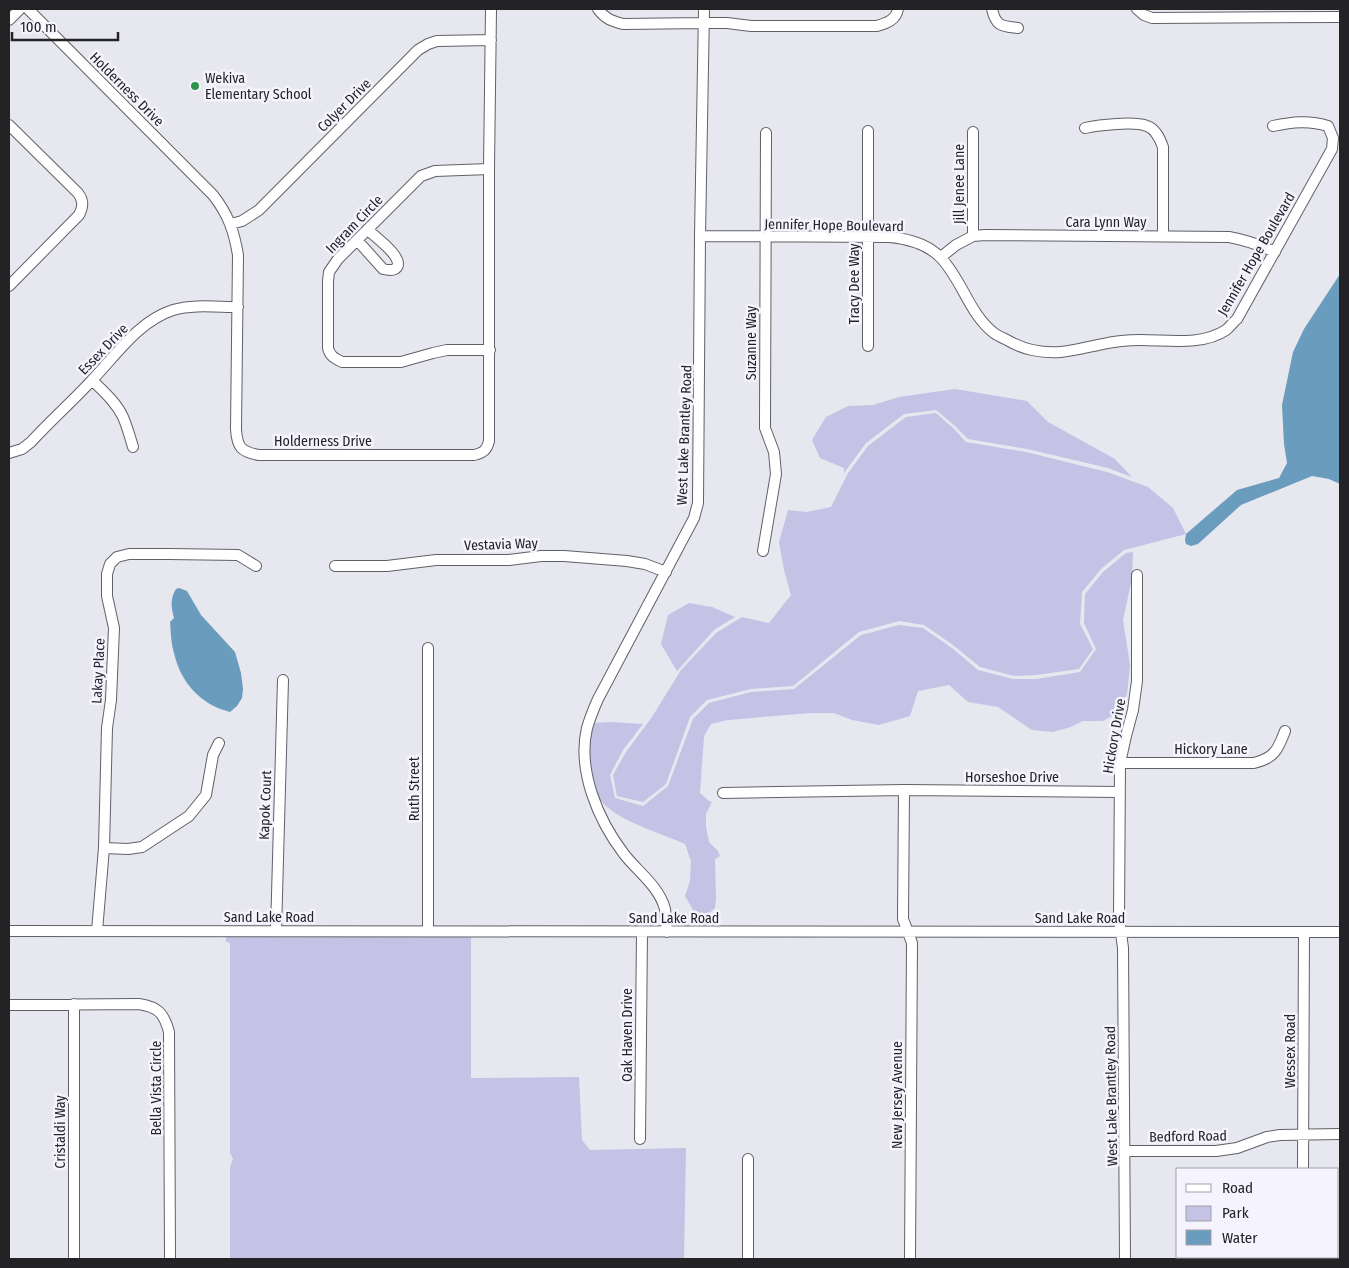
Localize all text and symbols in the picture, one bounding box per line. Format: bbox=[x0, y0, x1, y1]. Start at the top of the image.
scale bar bbox=[12, 10, 119, 42]
text: 100 m bbox=[20, 18, 57, 36]
street label: Holderness Drive bbox=[86, 49, 167, 130]
place label: Wekiva Elementary School bbox=[205, 70, 312, 103]
street label: Colyer Drive bbox=[314, 75, 375, 136]
marker: Wekiva Elementary School bbox=[189, 80, 201, 92]
street label: Jill Jenee Lane bbox=[951, 144, 968, 224]
street label: Jennifer Hope Boulevard bbox=[1214, 190, 1299, 319]
street label: Ingram Circle bbox=[322, 192, 386, 257]
street label: Cara Lynn Way bbox=[1066, 214, 1147, 231]
street label: Jennifer Hope Boulevard bbox=[764, 216, 904, 235]
street label: Tracy Dee Way bbox=[846, 243, 863, 325]
street label: Suzanne Way bbox=[743, 305, 760, 380]
street label: Essex Drive bbox=[75, 320, 132, 378]
street label: West Lake Brantley Road bbox=[674, 365, 695, 506]
street label: Holderness Drive bbox=[274, 433, 372, 450]
street label: Vestavia Way bbox=[464, 535, 539, 554]
street label: Lakay Place bbox=[88, 638, 109, 704]
street label: Hickory Drive bbox=[1100, 697, 1129, 775]
street label: Hickory Lane bbox=[1174, 741, 1248, 758]
street label: Ruth Street bbox=[406, 756, 423, 821]
street label: Kapok Court bbox=[256, 769, 275, 840]
street label: Horseshoe Drive bbox=[965, 769, 1059, 786]
street label: Sand Lake Road bbox=[224, 909, 314, 926]
street label: Sand Lake Road bbox=[629, 910, 719, 927]
street label: Sand Lake Road bbox=[1035, 910, 1125, 927]
street label: Oak Haven Drive bbox=[619, 988, 636, 1082]
street label: Wessex Road bbox=[1282, 1014, 1299, 1088]
street label: West Lake Brantley Road bbox=[1102, 1026, 1121, 1166]
street label: Bella Vista Circle bbox=[148, 1040, 165, 1135]
street label: New Jersey Avenue bbox=[889, 1041, 906, 1149]
street label: Cristaldi Way bbox=[52, 1095, 69, 1169]
street label: Bedford Road bbox=[1149, 1127, 1227, 1146]
legend bbox=[1176, 1168, 1339, 1258]
text: Road bbox=[1222, 1179, 1253, 1197]
text: Park bbox=[1222, 1204, 1249, 1222]
text: Water bbox=[1222, 1229, 1258, 1247]

